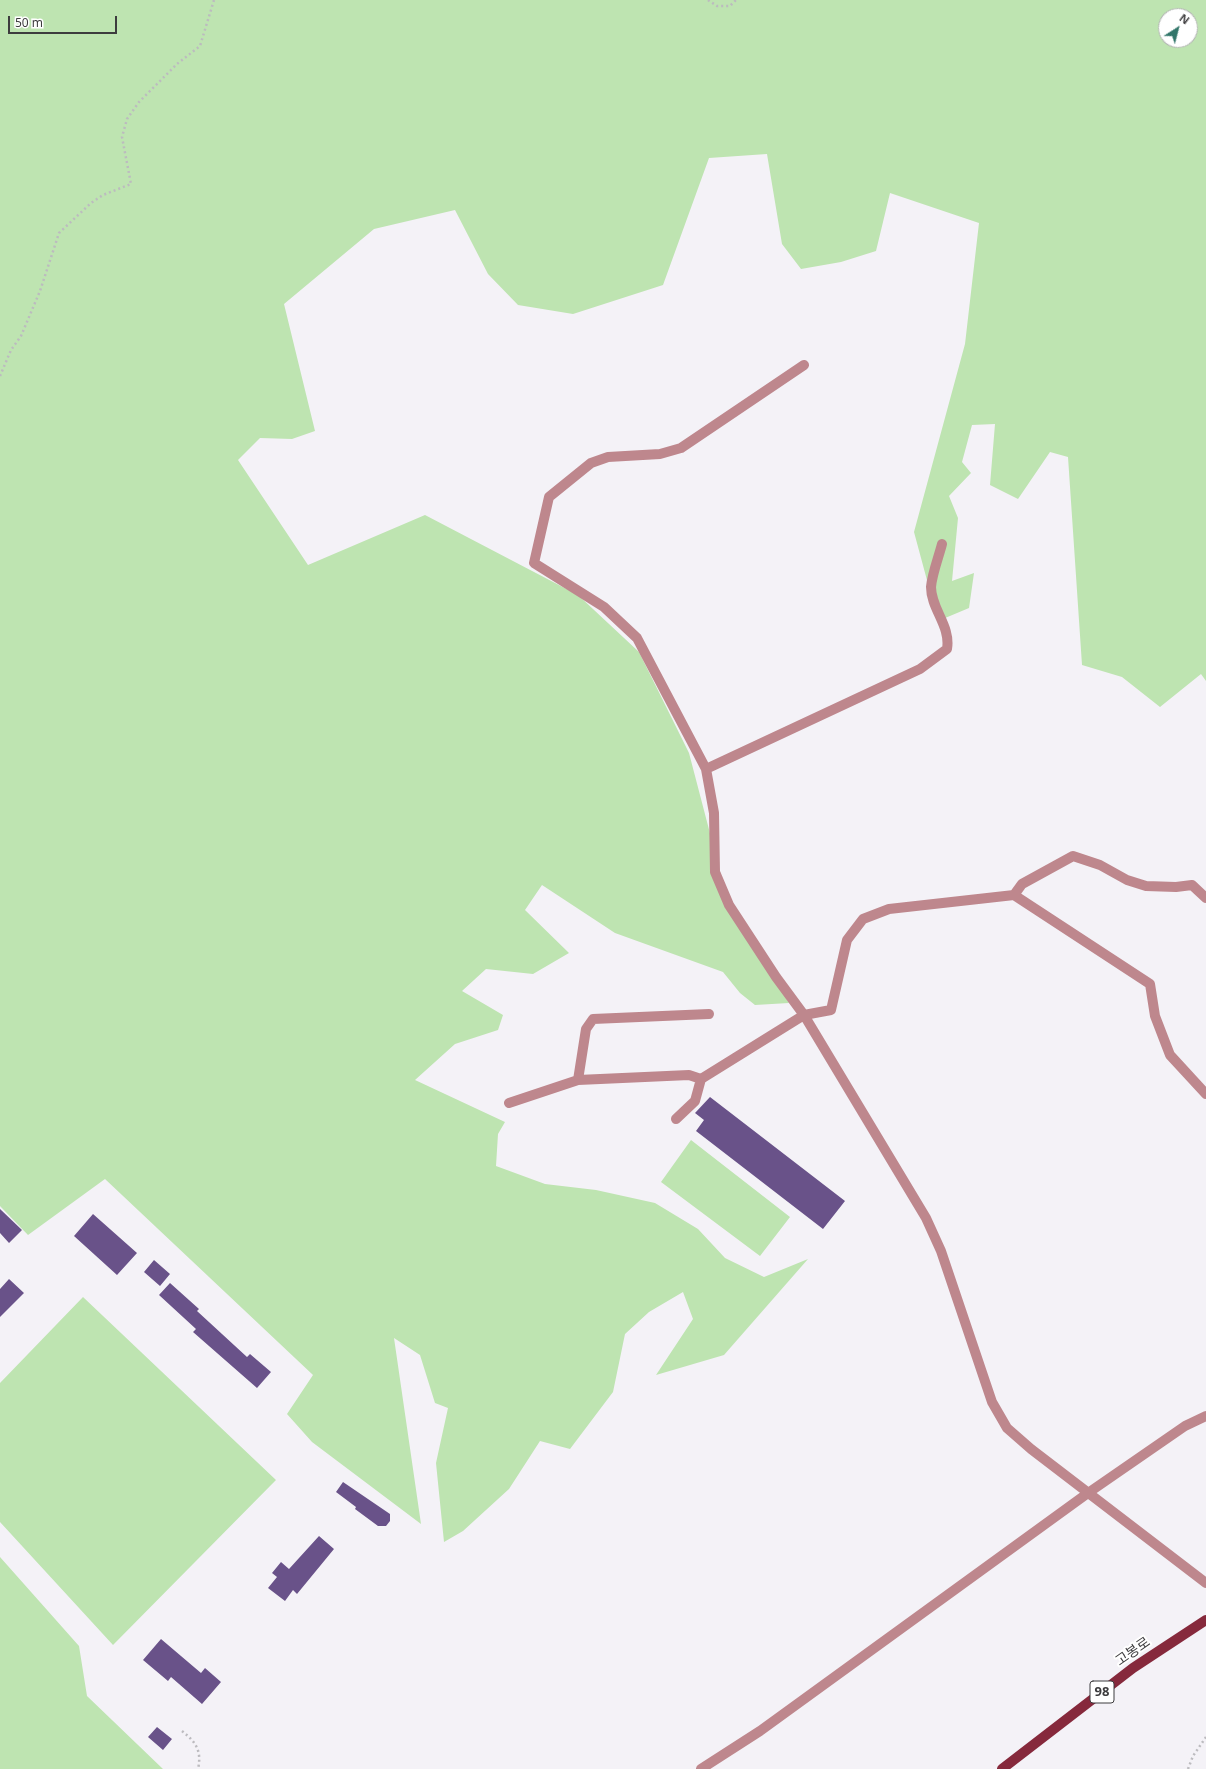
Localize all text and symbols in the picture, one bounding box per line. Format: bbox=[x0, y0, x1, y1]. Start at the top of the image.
scale bar bbox=[10, 8, 119, 34]
north arrow bbox=[1158, 8, 1198, 48]
text: N bbox=[1177, 10, 1193, 27]
text: 50 m bbox=[15, 14, 43, 31]
street label: 고봉로 bbox=[1112, 1634, 1154, 1670]
road number: 98 bbox=[1090, 1681, 1114, 1703]

